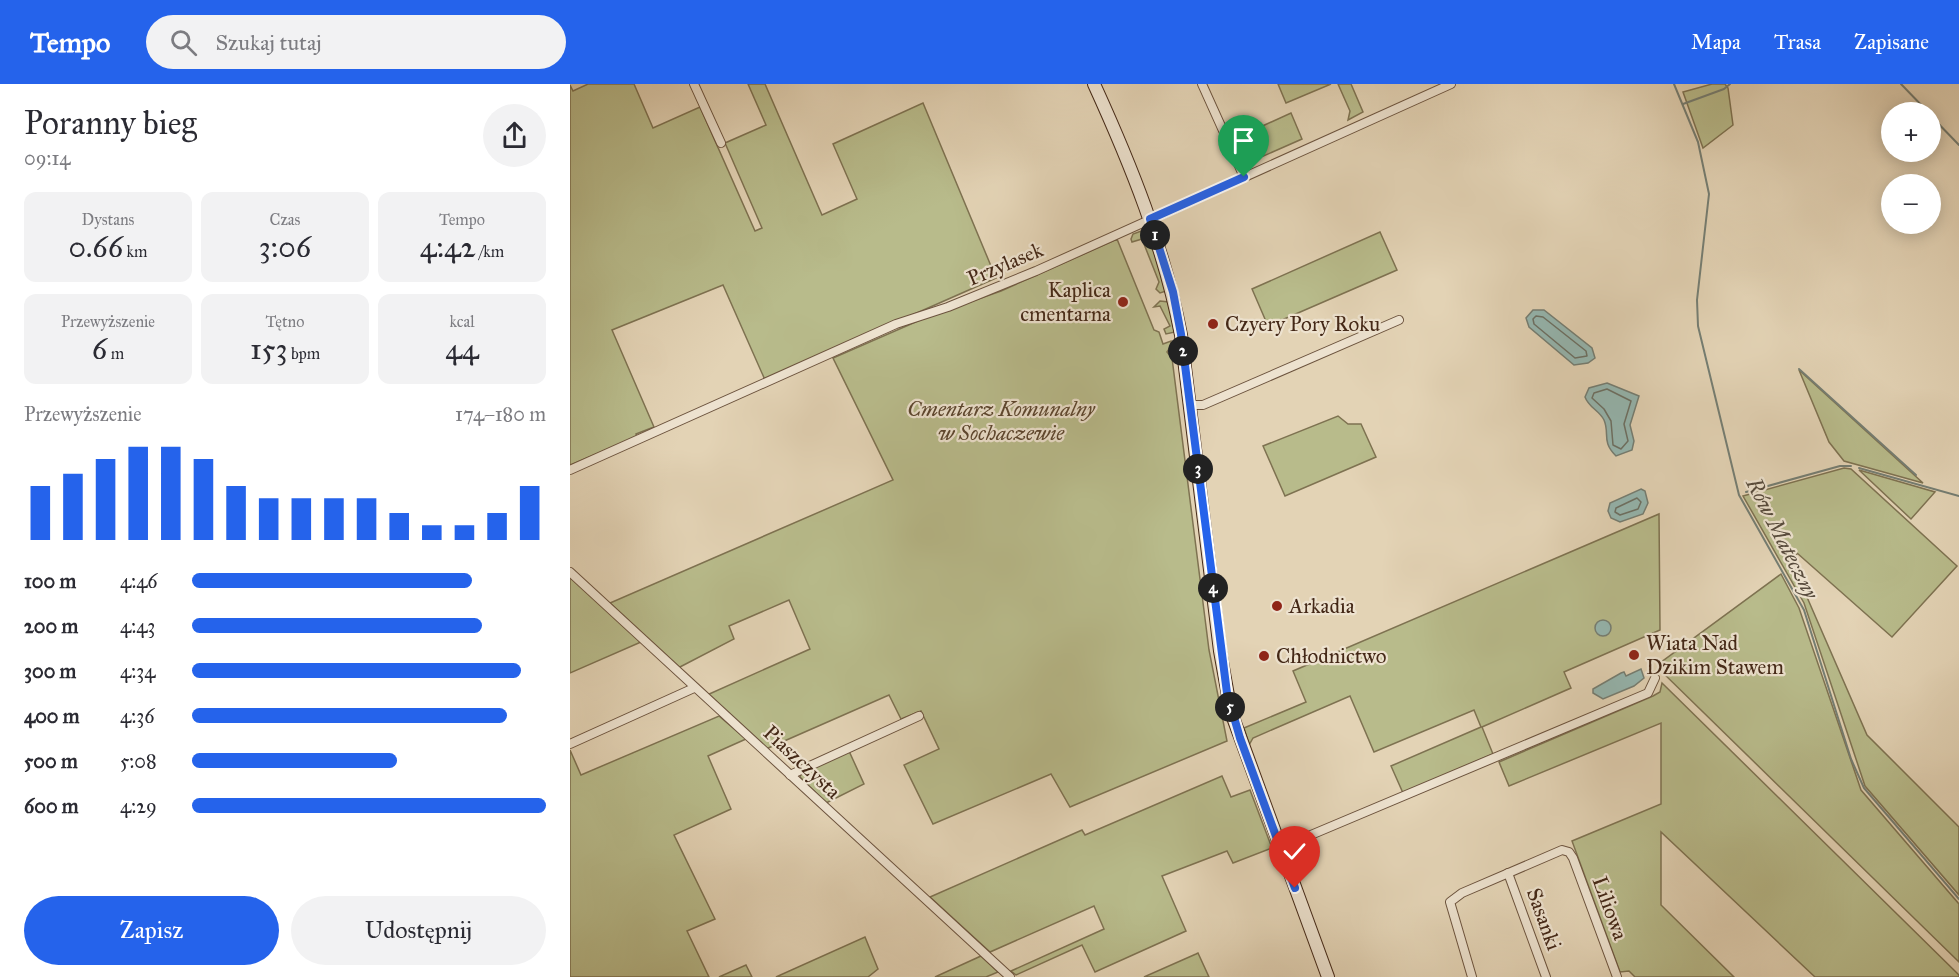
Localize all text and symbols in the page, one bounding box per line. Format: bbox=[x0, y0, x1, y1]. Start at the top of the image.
search box bbox=[146, 15, 566, 69]
text: Tempo bbox=[30, 25, 110, 60]
icon: search bbox=[167, 26, 200, 59]
text: Szukaj tutaj bbox=[215, 29, 322, 56]
text: Mapa bbox=[1691, 29, 1741, 55]
text: Trasa bbox=[1774, 29, 1821, 55]
text: Zapisane bbox=[1854, 29, 1929, 55]
map controls bbox=[1881, 102, 1941, 234]
button: + bbox=[1881, 102, 1941, 162]
text: Poranny bieg bbox=[24, 103, 197, 143]
button: share bbox=[483, 104, 546, 167]
pin bbox=[1218, 115, 1269, 177]
icon: arrive bbox=[1227, 124, 1260, 157]
text: 09:14 bbox=[24, 146, 70, 170]
button: − bbox=[1881, 174, 1941, 234]
text: Dystans bbox=[82, 210, 134, 229]
text: Czas bbox=[270, 210, 300, 229]
text: Tempo bbox=[439, 210, 485, 229]
pin: 1 bbox=[1140, 220, 1170, 250]
text: 1 bbox=[1152, 225, 1158, 244]
text: 0.66 bbox=[69, 229, 123, 265]
text: 3:06 bbox=[259, 229, 311, 265]
text: 4:42 bbox=[420, 229, 476, 265]
street label: Przylasek bbox=[963, 236, 1047, 292]
text: km bbox=[123, 242, 147, 261]
text: /km bbox=[476, 242, 504, 261]
place label: Kaplica cmentarna bbox=[1020, 277, 1111, 327]
marker: Kaplica cmentarna bbox=[1116, 295, 1130, 309]
place label: Czyery Pory Roku bbox=[1225, 311, 1380, 337]
text: Przewyższenie bbox=[61, 312, 155, 331]
text: Tętno bbox=[266, 312, 304, 331]
text: kcal bbox=[449, 312, 475, 331]
marker: Czyery Pory Roku bbox=[1206, 317, 1220, 331]
text: 6 bbox=[92, 331, 107, 367]
text: 153 bbox=[250, 331, 287, 367]
text: 44 bbox=[445, 331, 479, 367]
pin: 2 bbox=[1168, 336, 1198, 366]
text: 2 bbox=[1179, 341, 1187, 360]
text: m bbox=[107, 344, 124, 363]
text: bpm bbox=[287, 344, 320, 363]
park label: Cmentarz Komunalny w Sochaczewie bbox=[907, 396, 1096, 446]
text: Przewyższenie bbox=[24, 402, 142, 426]
text: 174–180 m bbox=[455, 402, 546, 426]
pin: 3 bbox=[1183, 454, 1213, 484]
text: 3 bbox=[1195, 459, 1201, 478]
water label: Rów Mateczny bbox=[1740, 472, 1825, 604]
text: 100 m bbox=[24, 569, 76, 593]
text: 4:46 bbox=[120, 569, 158, 593]
pin: 4 bbox=[1198, 573, 1228, 603]
text: 4 bbox=[1209, 578, 1217, 597]
place label: Arkadia bbox=[1288, 593, 1355, 619]
marker: Arkadia bbox=[1270, 599, 1284, 613]
text: 200 m bbox=[24, 614, 78, 638]
text: 4:43 bbox=[120, 614, 155, 638]
place label: Wiata Nad Dzikim Stawem bbox=[1646, 630, 1784, 680]
place label: Chłodnictwo bbox=[1276, 643, 1387, 669]
marker: Wiata Nad Dzikim Stawem bbox=[1627, 648, 1641, 662]
marker: Chłodnictwo bbox=[1257, 649, 1271, 663]
text: 300 m bbox=[24, 659, 76, 683]
text: 4:34 bbox=[120, 659, 155, 683]
pin: 5 bbox=[1215, 692, 1245, 722]
text: 5 bbox=[1226, 697, 1234, 716]
text: 400 m bbox=[24, 704, 80, 728]
text: 4:36 bbox=[120, 704, 154, 728]
street label: Piaszczysta bbox=[758, 720, 846, 804]
text: 500 m bbox=[24, 749, 78, 773]
text: 5:08 bbox=[120, 749, 157, 773]
text: 600 m bbox=[24, 794, 79, 818]
text: 4:29 bbox=[120, 794, 157, 818]
pin bbox=[1269, 826, 1320, 888]
icon: check bbox=[1278, 835, 1311, 868]
street label: Liliowa bbox=[1587, 873, 1634, 944]
street label: Sasanki bbox=[1521, 884, 1567, 954]
button: Zapisz bbox=[24, 896, 279, 965]
button: Udostępnij bbox=[291, 896, 546, 965]

